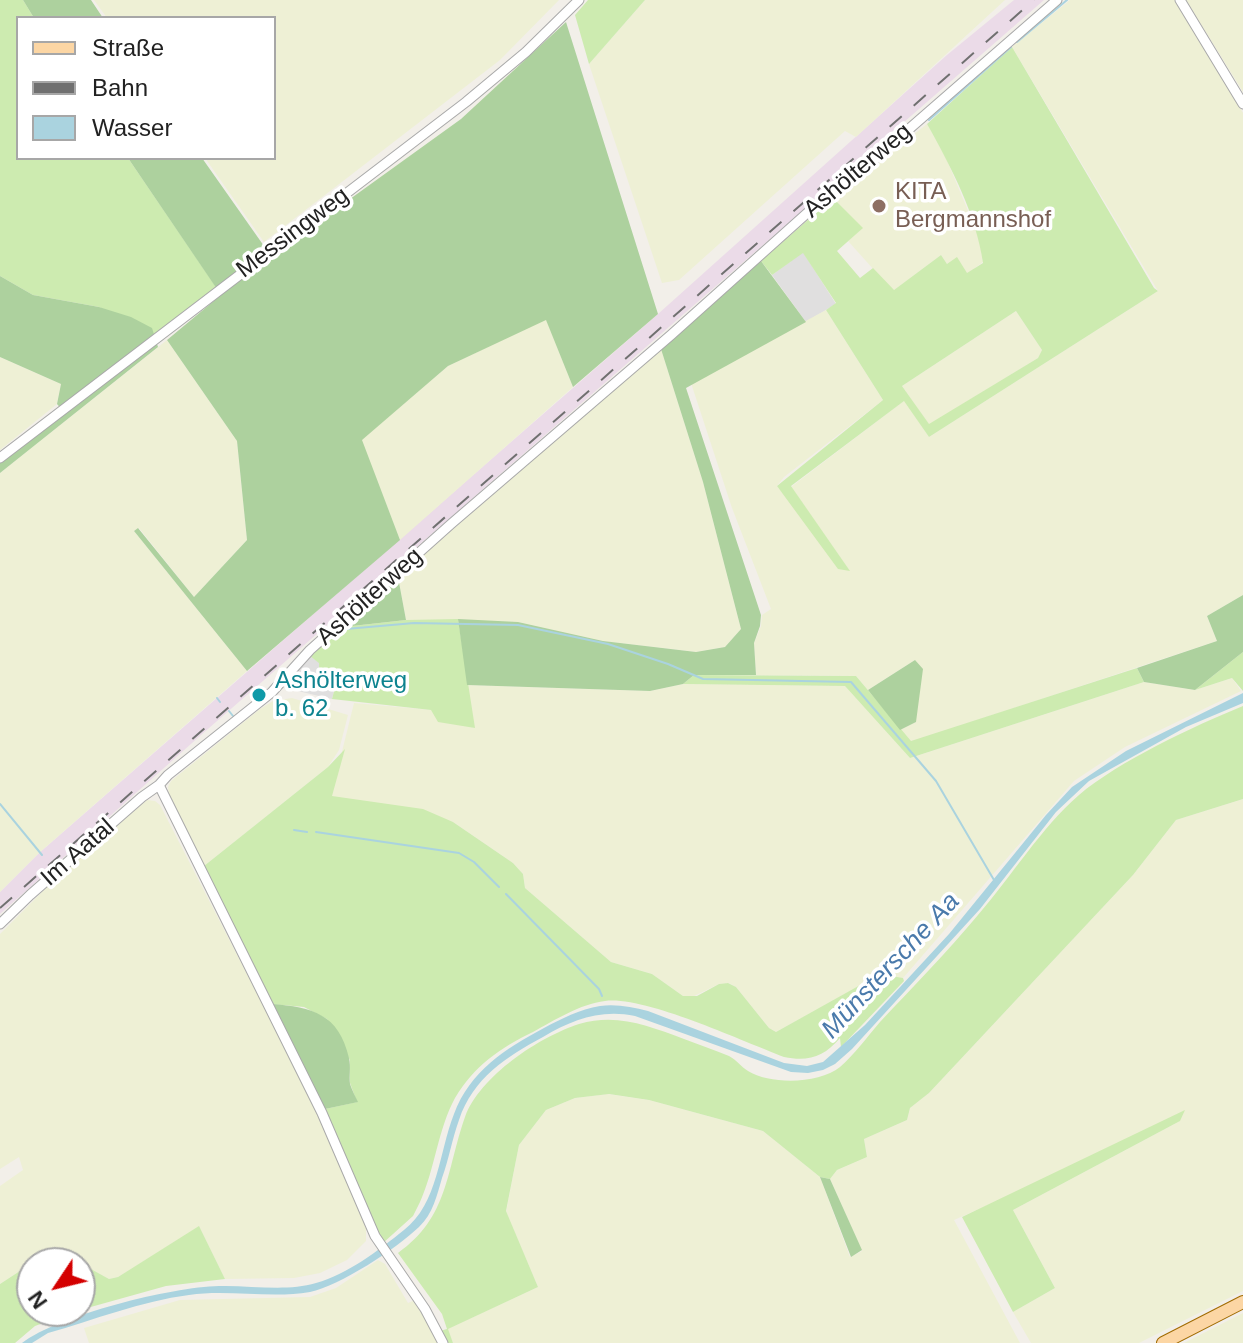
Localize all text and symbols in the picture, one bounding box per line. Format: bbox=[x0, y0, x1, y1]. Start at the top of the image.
legend bbox=[16, 16, 276, 160]
text: Straße bbox=[92, 34, 164, 61]
text: Bahn bbox=[92, 74, 148, 101]
text: Wasser bbox=[92, 114, 172, 141]
street label: Ashölterweg bbox=[798, 118, 918, 224]
place label: KITA Bergmannshof bbox=[895, 178, 1051, 234]
street label: Messingweg bbox=[231, 181, 355, 285]
marker: KITA Bergmannshof bbox=[870, 197, 888, 215]
street label: Ashölterweg bbox=[311, 542, 429, 652]
place label: Ashölterweg b. 62 bbox=[275, 667, 407, 723]
marker: Ashölterweg b. 62 bbox=[250, 686, 268, 704]
street label: Im Aatal bbox=[35, 813, 121, 893]
water label: Münstersche Aa bbox=[816, 887, 966, 1045]
north arrow bbox=[16, 1247, 96, 1327]
text: N bbox=[23, 1286, 52, 1314]

